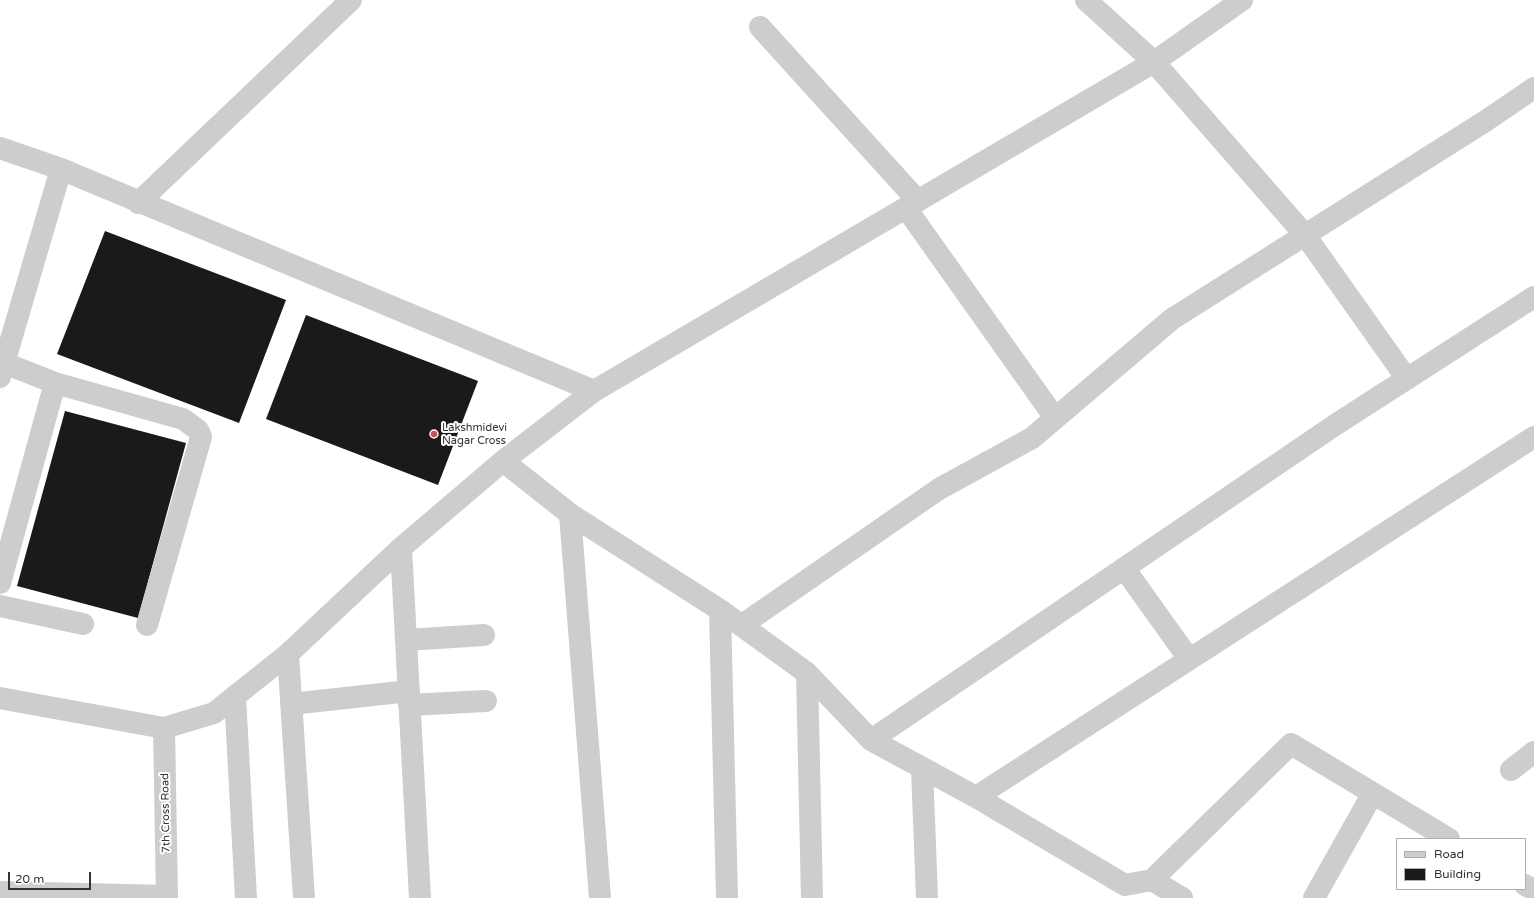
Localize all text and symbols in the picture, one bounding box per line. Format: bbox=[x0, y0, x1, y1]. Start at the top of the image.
place label: Lakshmidevi Nagar Cross bbox=[442, 421, 507, 447]
marker: Lakshmidevi Nagar Cross bbox=[429, 429, 439, 439]
street label: 7th Cross Road bbox=[159, 773, 173, 853]
legend bbox=[1396, 838, 1526, 890]
text: Road bbox=[1434, 847, 1464, 861]
scale bar bbox=[10, 864, 93, 890]
text: Building bbox=[1434, 867, 1481, 881]
text: 20 m bbox=[15, 872, 44, 886]

